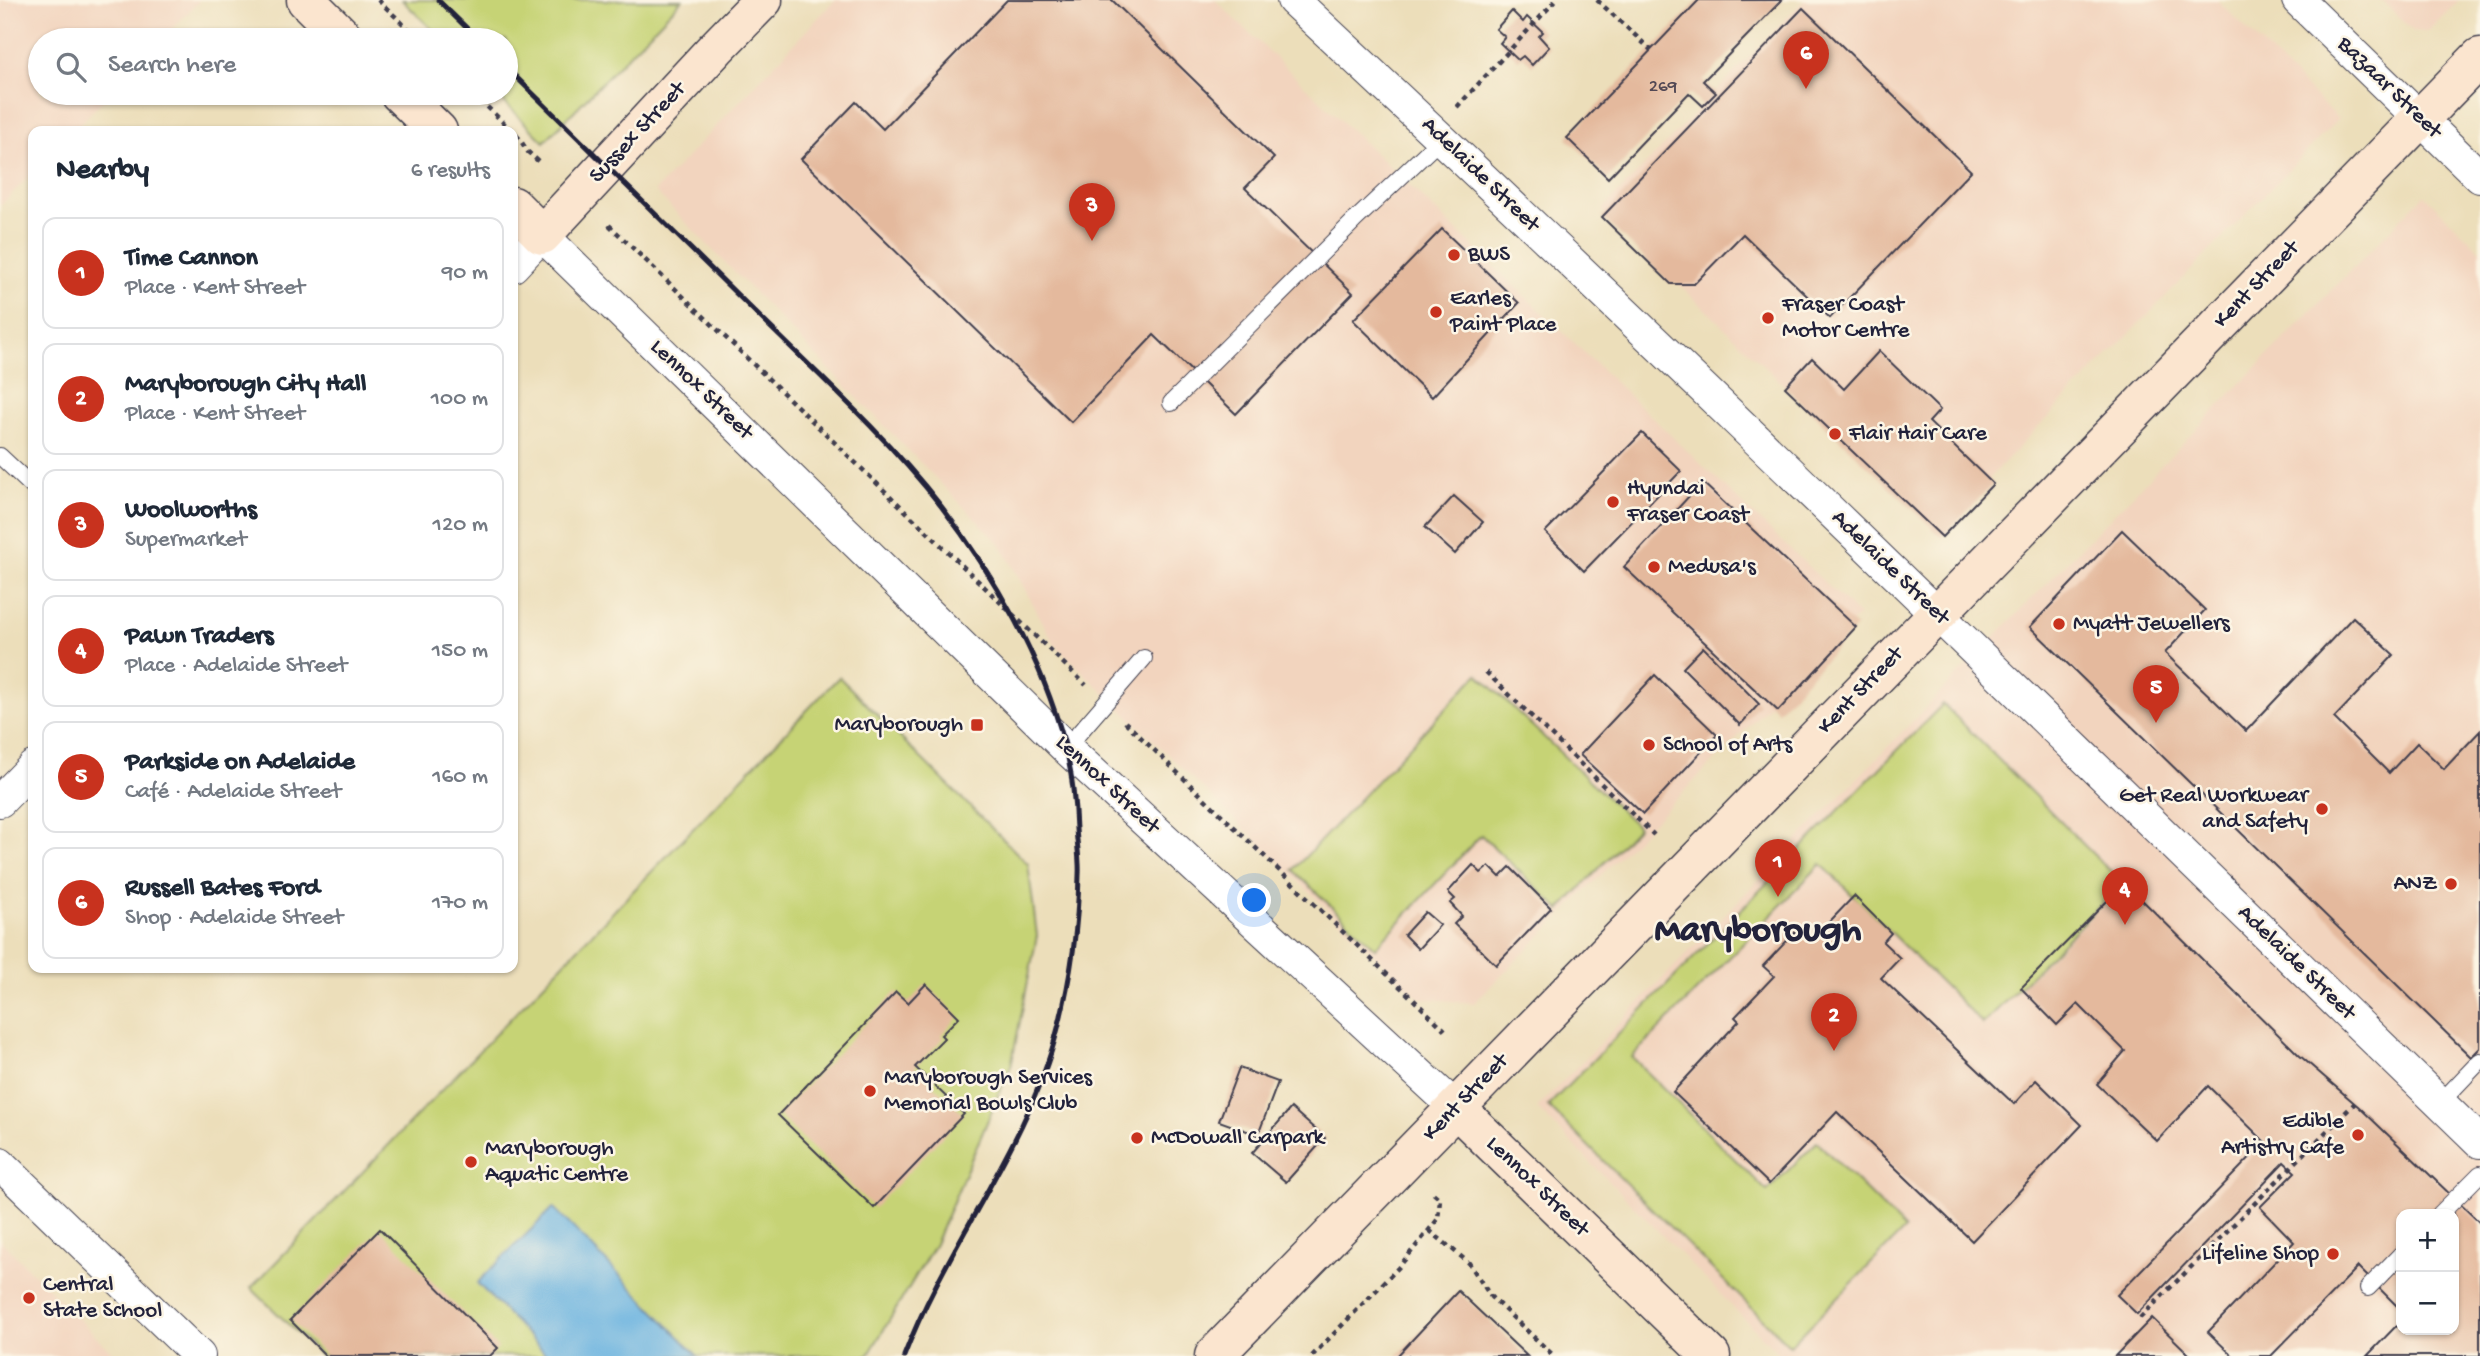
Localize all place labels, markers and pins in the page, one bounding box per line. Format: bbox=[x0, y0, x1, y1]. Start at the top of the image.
pin: 6 bbox=[1783, 31, 1829, 89]
pin: 3 bbox=[1069, 183, 1115, 241]
place label: BWS bbox=[1467, 242, 1510, 269]
marker: BWS bbox=[1446, 247, 1462, 263]
place label: Earles Paint Place bbox=[1449, 286, 1558, 339]
place label: Fraser Coast Motor Centre bbox=[1781, 292, 1911, 345]
marker: Earles Paint Place bbox=[1428, 304, 1444, 320]
marker: Fraser Coast Motor Centre bbox=[1760, 310, 1776, 326]
place label: Flair Hair Care bbox=[1848, 421, 1988, 448]
marker: Flair Hair Care bbox=[1827, 426, 1843, 442]
place label: Hyundai Fraser Coast bbox=[1626, 476, 1750, 529]
marker: Hyundai Fraser Coast bbox=[1605, 494, 1621, 510]
place label: Medusa's bbox=[1668, 554, 1756, 581]
marker: Medusa's bbox=[1646, 559, 1662, 575]
place label: Myatt Jewellers bbox=[2073, 611, 2230, 638]
marker: Myatt Jewellers bbox=[2051, 616, 2067, 632]
pin: 5 bbox=[2133, 665, 2179, 723]
place label: Maryborough bbox=[834, 712, 963, 739]
marker: Maryborough bbox=[969, 717, 985, 733]
place label: School of Arts bbox=[1663, 732, 1793, 759]
marker: School of Arts bbox=[1641, 737, 1657, 753]
place label: Get Real Workwear and Safety bbox=[2119, 783, 2310, 836]
marker: Get Real Workwear and Safety bbox=[2314, 801, 2330, 817]
pin: 1 bbox=[1755, 839, 1801, 897]
pin: 4 bbox=[2102, 867, 2148, 925]
place label: ANZ bbox=[2394, 871, 2438, 898]
marker: ANZ bbox=[2443, 876, 2459, 892]
pin: 2 bbox=[1811, 993, 1857, 1051]
place label: Maryborough Services Memorial Bowls Club bbox=[884, 1065, 1093, 1118]
marker: Maryborough Services Memorial Bowls Club bbox=[862, 1083, 878, 1099]
place label: Edible Artistry Cafe bbox=[2221, 1109, 2345, 1162]
place label: McDowall Carpark bbox=[1151, 1125, 1326, 1152]
marker: Edible Artistry Cafe bbox=[2350, 1127, 2366, 1143]
marker: McDowall Carpark bbox=[1129, 1130, 1145, 1146]
place label: Maryborough Aquatic Centre bbox=[485, 1136, 629, 1189]
marker: Maryborough Aquatic Centre bbox=[463, 1154, 479, 1170]
place label: Lifeline Shop bbox=[2202, 1241, 2319, 1268]
marker: Lifeline Shop bbox=[2325, 1246, 2341, 1262]
place label: Central State School bbox=[43, 1272, 162, 1325]
marker: Central State School bbox=[21, 1290, 37, 1306]

